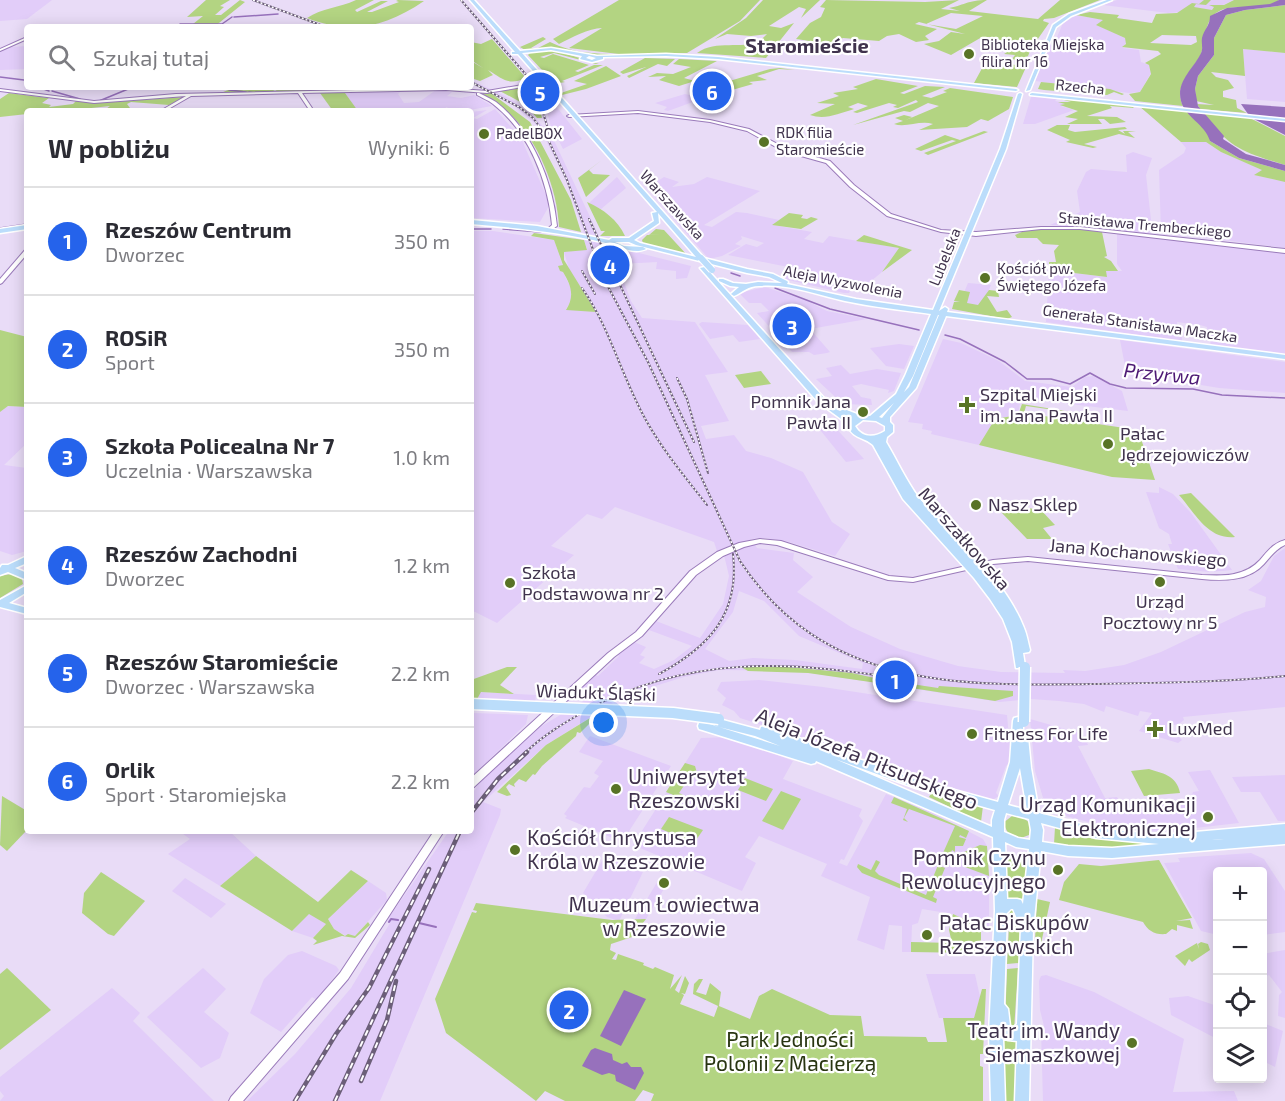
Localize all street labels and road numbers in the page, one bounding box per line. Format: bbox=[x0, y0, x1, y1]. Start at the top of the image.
street label: Rzecha bbox=[1055, 74, 1106, 98]
street label: Warszawska bbox=[637, 166, 709, 243]
street label: Stanisława Trembeckiego bbox=[1058, 207, 1232, 241]
street label: Lubelska bbox=[924, 225, 964, 288]
street label: Aleja Wyzwolenia bbox=[782, 261, 904, 302]
street label: Generała Stanisława Maczka bbox=[1042, 300, 1239, 346]
street label: Marszałkowska bbox=[914, 482, 1015, 594]
street label: Jana Kochanowskiego bbox=[1048, 533, 1228, 571]
street label: Wiadukt Śląski bbox=[536, 679, 656, 705]
street label: Aleja Józefa Piłsudskiego bbox=[752, 702, 982, 815]

